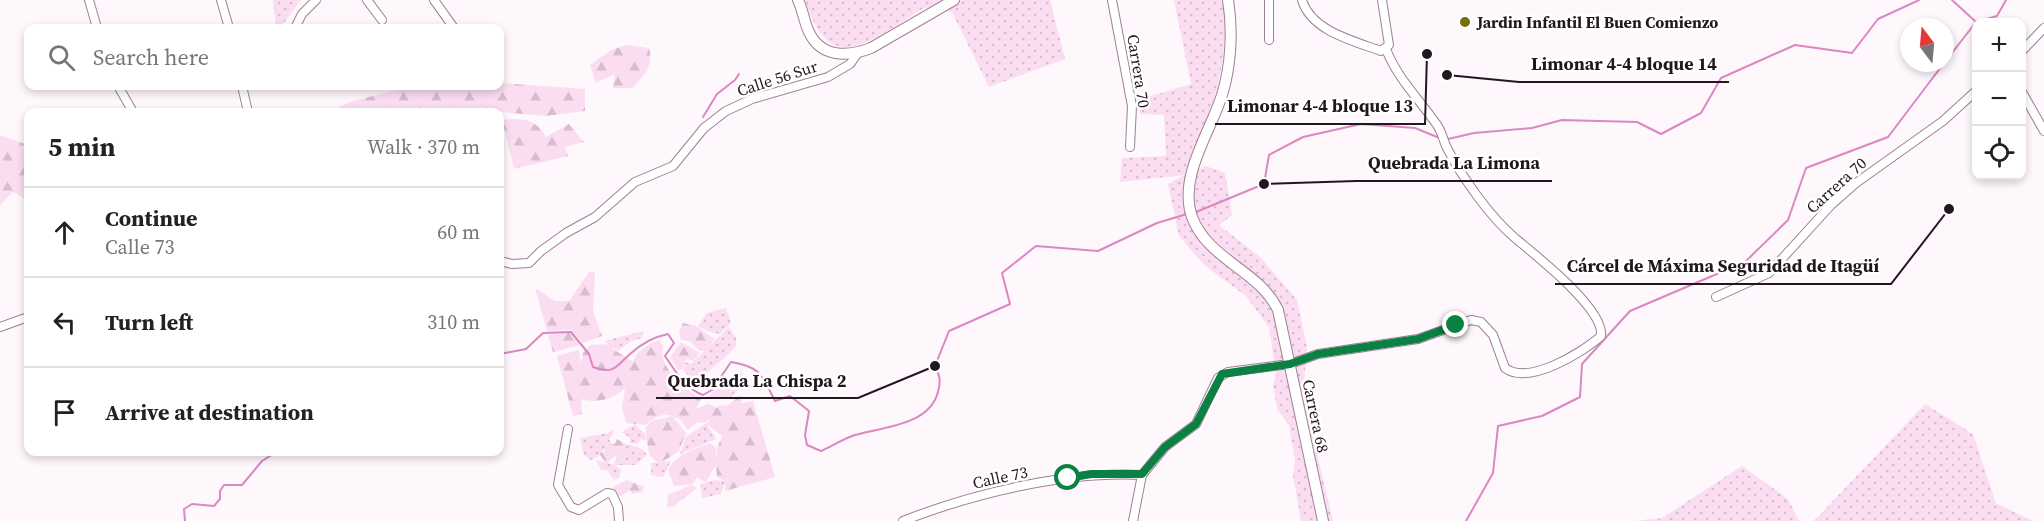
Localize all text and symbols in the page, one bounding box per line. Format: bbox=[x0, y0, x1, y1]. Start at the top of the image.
place label: Jardin Infantil El Buen Comienzo bbox=[1476, 11, 1718, 33]
marker: Jardin Infantil El Buen Comienzo bbox=[1458, 15, 1472, 29]
north arrow bbox=[1900, 18, 1954, 72]
map controls bbox=[1972, 18, 2026, 180]
button: + bbox=[1972, 18, 2026, 72]
search box bbox=[24, 24, 504, 90]
street label: Carrera 70 bbox=[1122, 33, 1156, 109]
icon: search bbox=[45, 41, 78, 74]
text: Search here bbox=[93, 42, 209, 72]
callout: Limonar 4-4 bloque 14 bbox=[1519, 46, 1729, 82]
text: Limonar 4-4 bloque 14 bbox=[1531, 51, 1717, 76]
street label: Calle 56 Sur bbox=[734, 55, 820, 101]
button: − bbox=[1972, 72, 2026, 126]
callout: Limonar 4-4 bloque 13 bbox=[1215, 88, 1425, 124]
text: Limonar 4-4 bloque 13 bbox=[1227, 93, 1413, 118]
button: locate bbox=[1972, 126, 2026, 180]
text: 5 min bbox=[48, 129, 115, 165]
text: Walk · 370 m bbox=[367, 133, 480, 161]
callout: Quebrada La Limona bbox=[1356, 145, 1552, 181]
text: Quebrada La Limona bbox=[1368, 150, 1540, 175]
street label: Carrera 70 bbox=[1801, 152, 1871, 218]
text: Continue bbox=[105, 203, 198, 233]
icon: ahead bbox=[48, 216, 81, 249]
text: 60 m bbox=[437, 218, 480, 246]
text: Calle 73 bbox=[105, 233, 175, 261]
callout: Cárcel de Máxima Seguridad de Itagüí bbox=[1555, 248, 1891, 284]
text: Cárcel de Máxima Seguridad de Itagüí bbox=[1567, 253, 1880, 278]
icon: left bbox=[48, 306, 81, 339]
text: Turn left bbox=[105, 307, 193, 337]
text: 310 m bbox=[427, 308, 480, 336]
route end bbox=[1442, 311, 1468, 337]
callout: Quebrada La Chispa 2 bbox=[656, 362, 858, 398]
text: Quebrada La Chispa 2 bbox=[668, 368, 847, 393]
street label: Carrera 68 bbox=[1298, 377, 1334, 455]
icon: arrive bbox=[48, 396, 81, 429]
text: Arrive at destination bbox=[105, 397, 314, 427]
street label: Calle 73 bbox=[970, 460, 1030, 494]
route start bbox=[1054, 464, 1080, 490]

